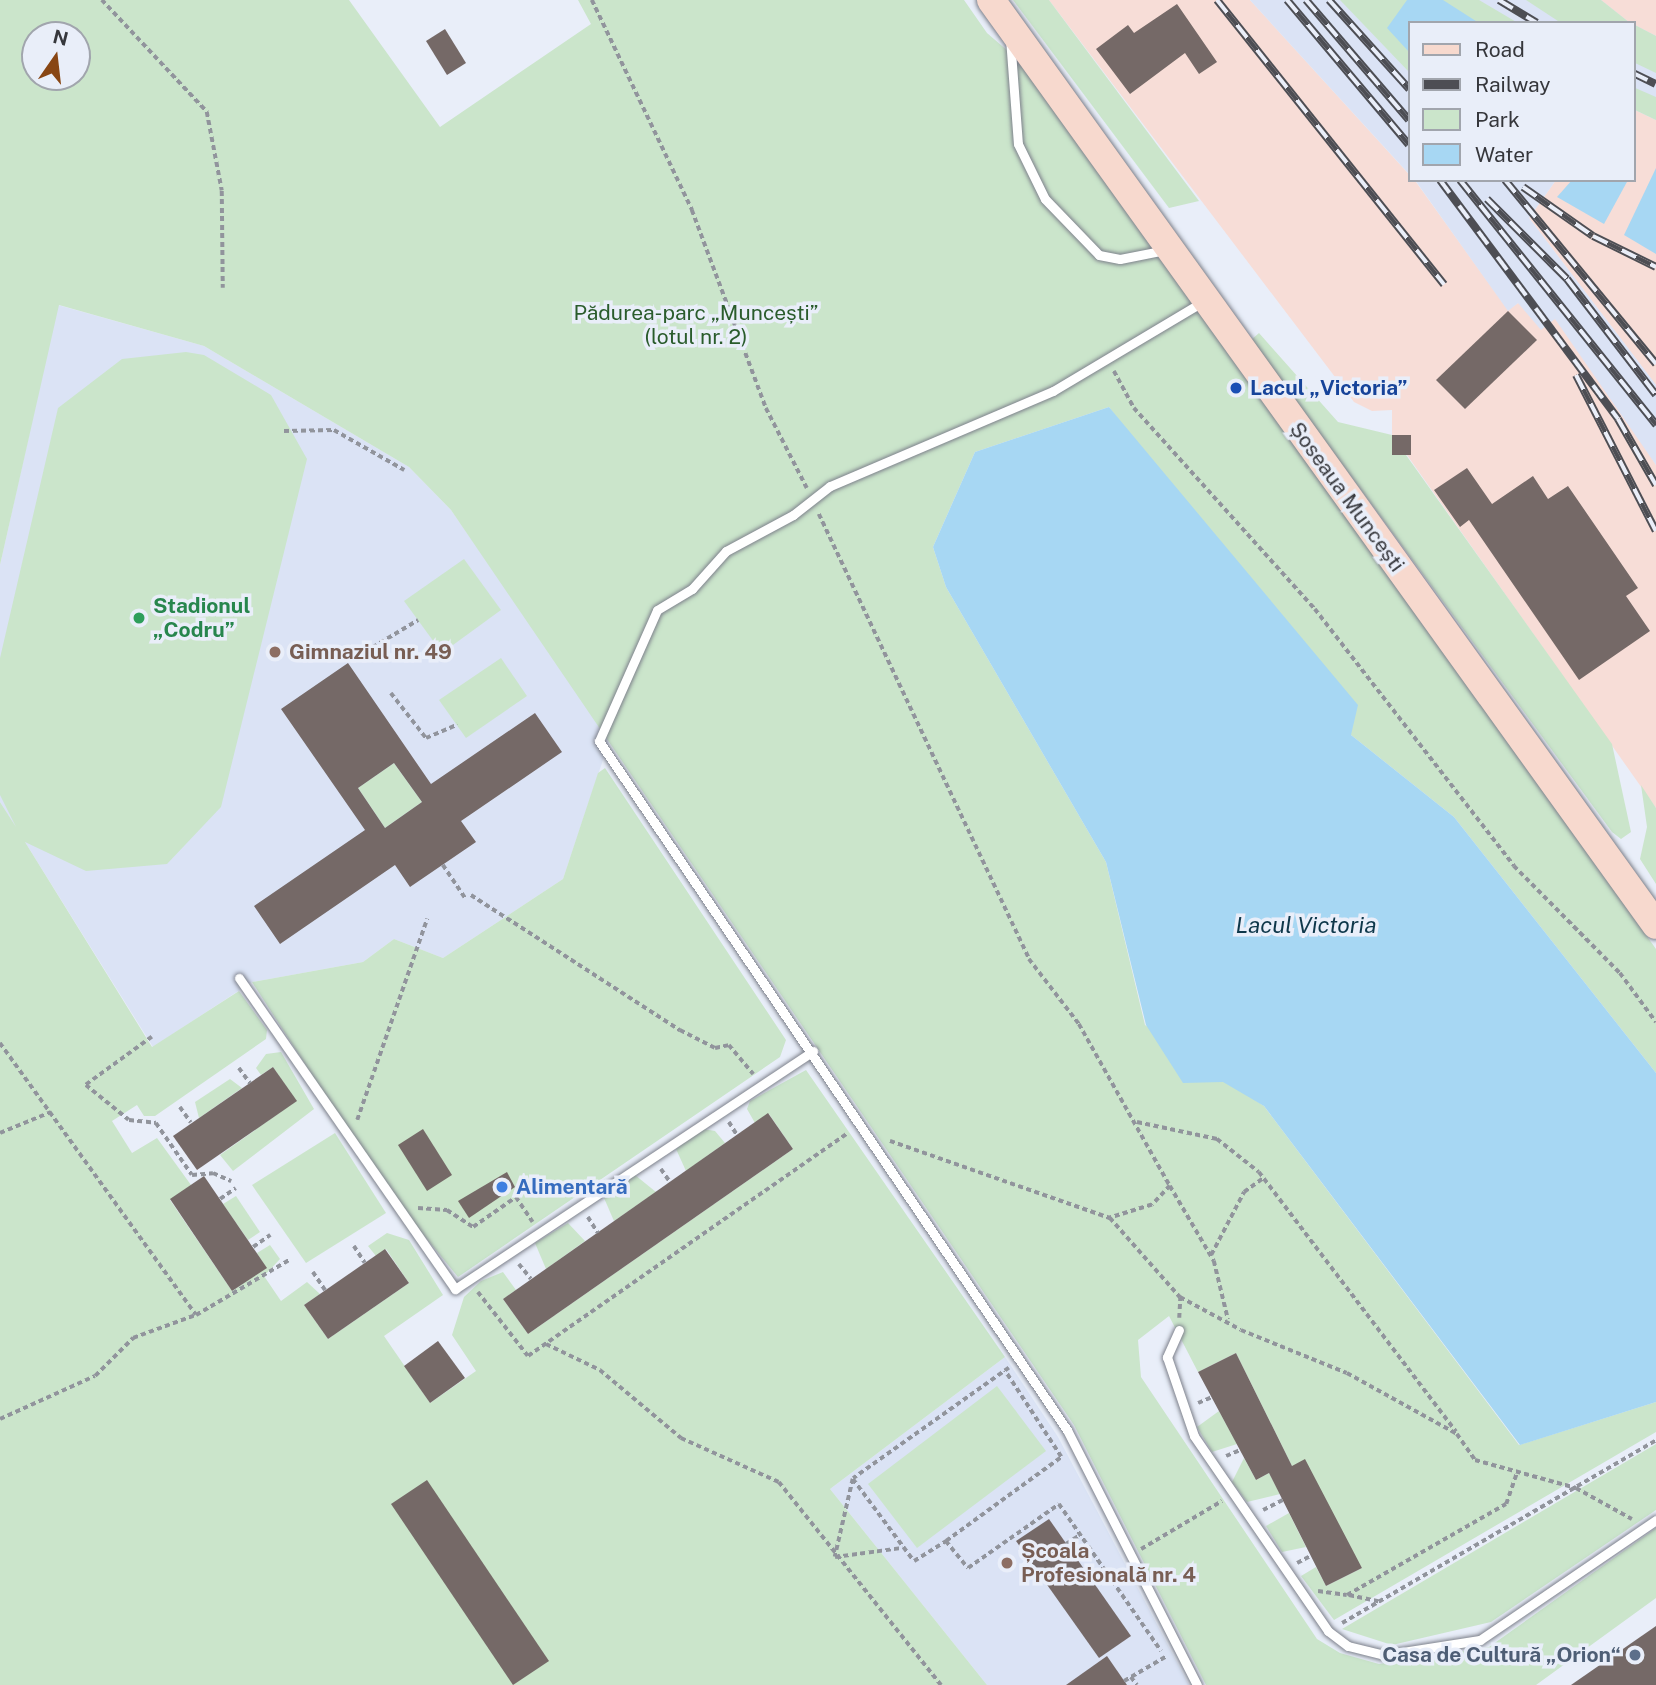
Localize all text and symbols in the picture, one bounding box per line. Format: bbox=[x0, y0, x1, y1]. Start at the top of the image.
north arrow bbox=[21, 21, 91, 91]
legend bbox=[1408, 21, 1635, 182]
text: N bbox=[51, 25, 70, 50]
text: Road bbox=[1475, 37, 1525, 62]
text: Railway bbox=[1475, 72, 1551, 97]
text: Park bbox=[1475, 107, 1520, 132]
text: Water bbox=[1475, 142, 1533, 167]
park label: Pădurea-parc „Muncești” (lotul nr. 2) bbox=[573, 300, 819, 350]
place label: Lacul „Victoria” bbox=[1250, 375, 1408, 401]
marker: Lacul „Victoria” bbox=[1228, 380, 1244, 396]
street label: Șoseaua Muncești bbox=[1284, 417, 1410, 577]
place label: Stadionul „Codru” bbox=[153, 593, 250, 643]
marker: Stadionul „Codru” bbox=[131, 610, 147, 626]
place label: Gimnaziul nr. 49 bbox=[289, 639, 452, 665]
marker: Gimnaziul nr. 49 bbox=[267, 644, 283, 660]
water label: Lacul Victoria bbox=[1235, 911, 1377, 939]
place label: Alimentară bbox=[516, 1174, 628, 1200]
marker: Alimentară bbox=[494, 1179, 510, 1195]
place label: Școala Profesională nr. 4 bbox=[1021, 1538, 1196, 1588]
marker: Școala Profesională nr. 4 bbox=[999, 1555, 1015, 1571]
place label: Casa de Cultură „Orion“ bbox=[1382, 1642, 1621, 1668]
marker: Casa de Cultură „Orion“ bbox=[1627, 1647, 1643, 1663]

